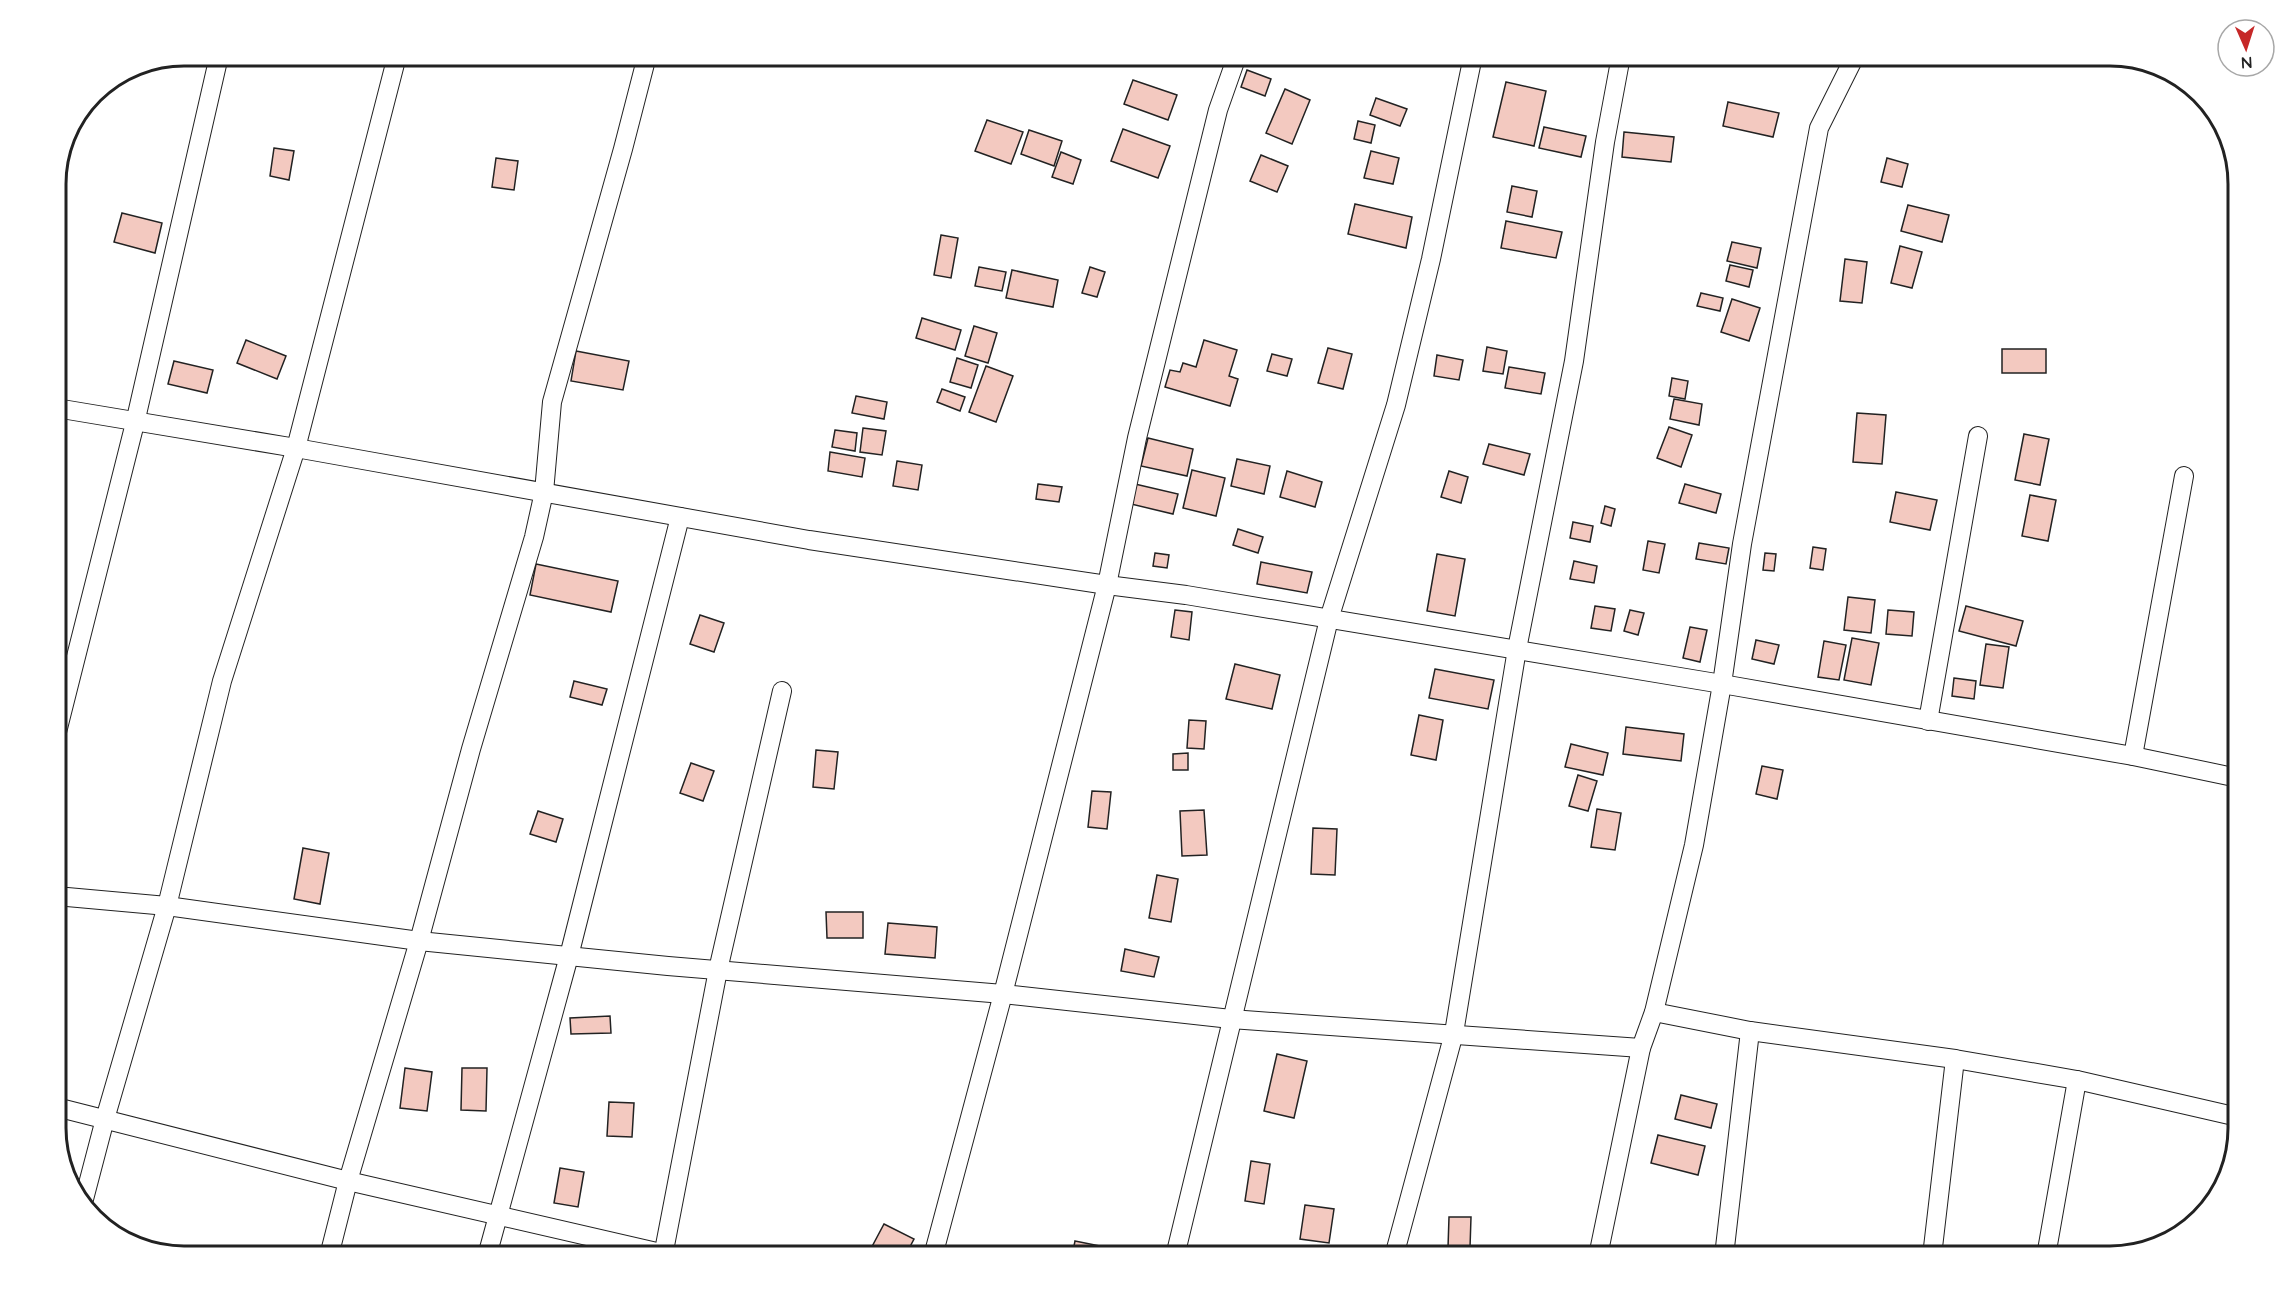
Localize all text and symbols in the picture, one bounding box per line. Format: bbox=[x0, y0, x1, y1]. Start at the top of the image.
north arrow bbox=[2216, 18, 2276, 78]
text: N bbox=[2240, 53, 2253, 73]

